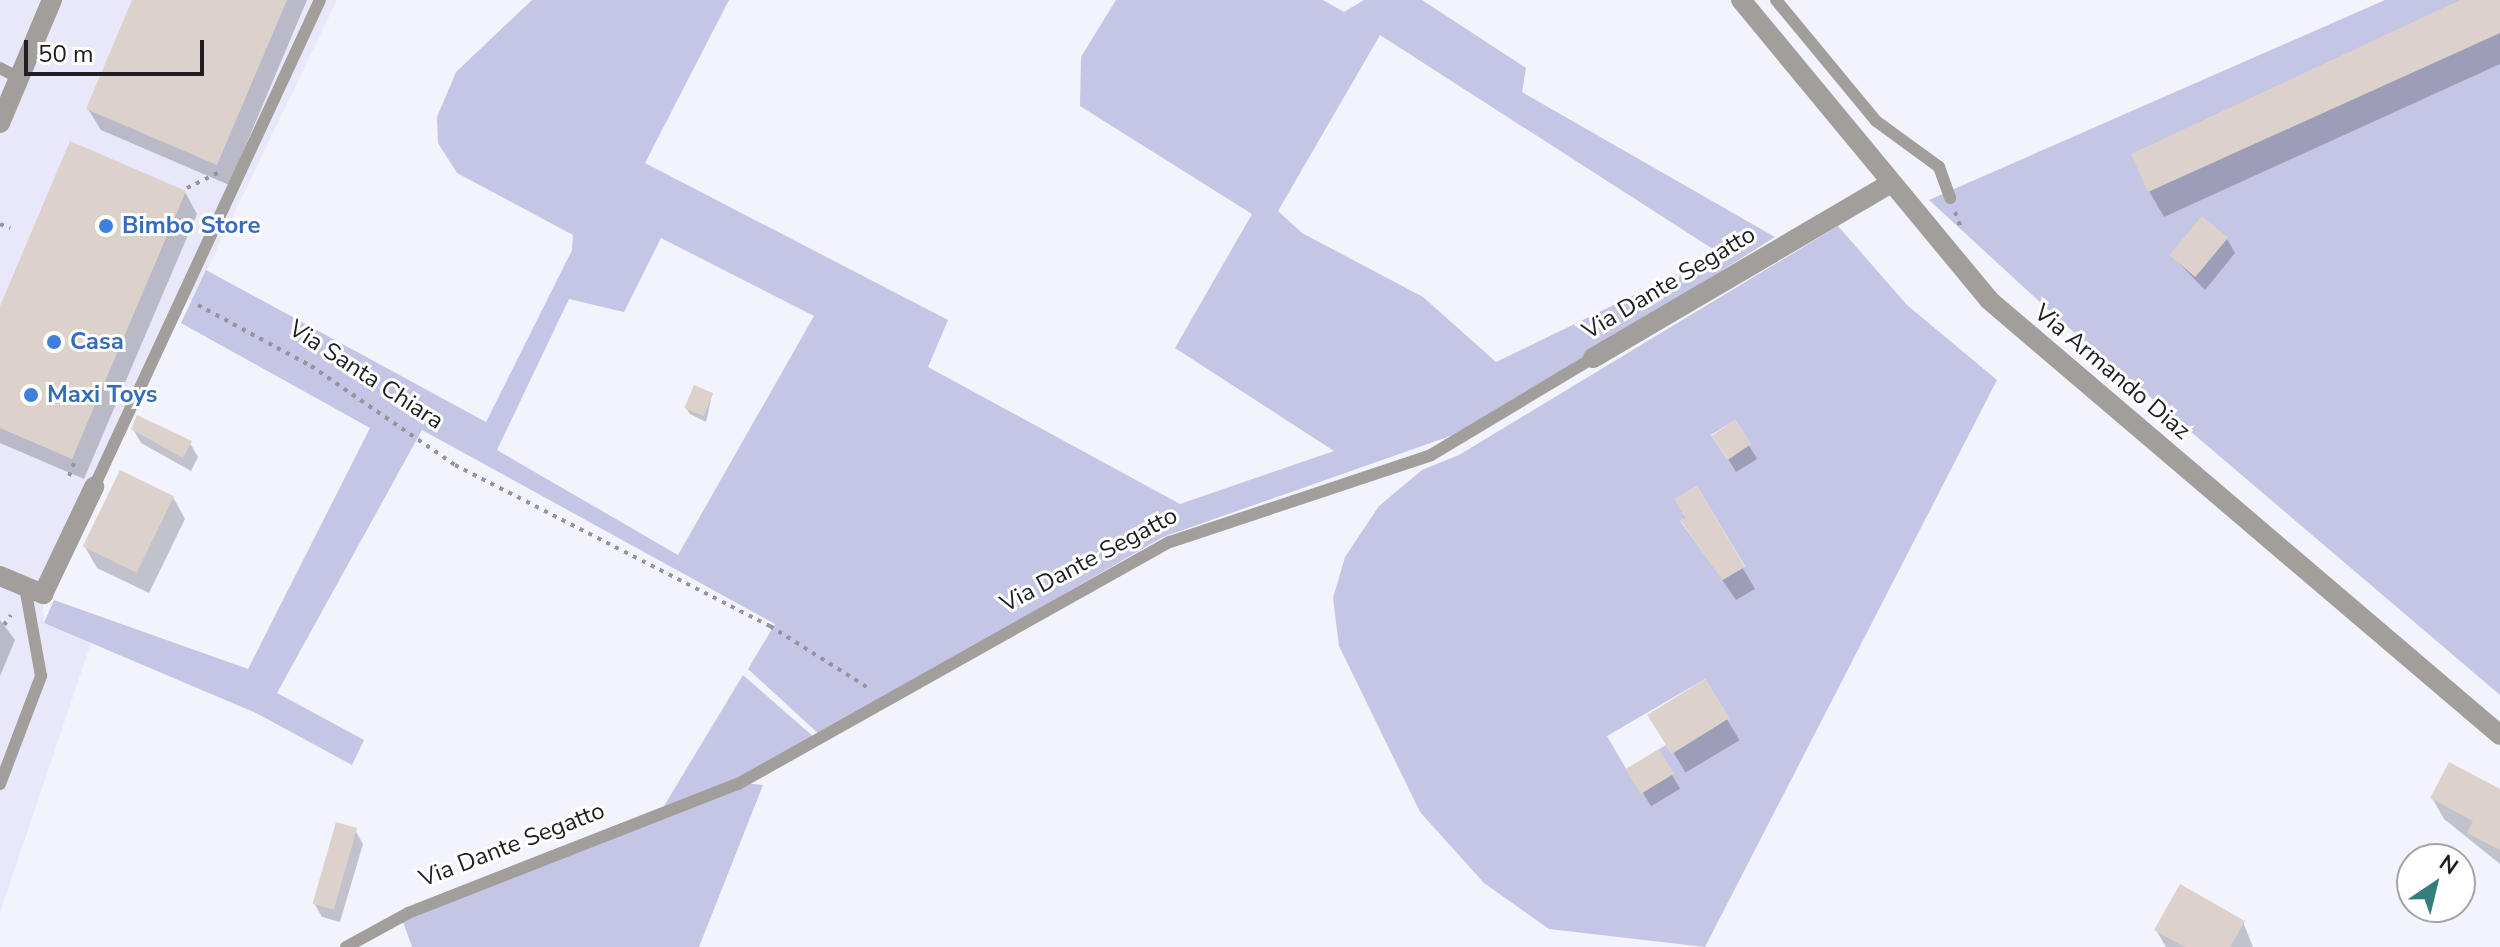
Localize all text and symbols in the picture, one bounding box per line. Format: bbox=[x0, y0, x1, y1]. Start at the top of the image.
scale bar bbox=[28, 24, 208, 74]
text: 50 m bbox=[38, 38, 94, 70]
place label: Bimbo Store bbox=[122, 212, 261, 240]
marker: Bimbo Store bbox=[97, 217, 115, 235]
street label: Via Dante Segatto bbox=[1577, 220, 1761, 346]
street label: Via Armando Diaz bbox=[2028, 298, 2196, 446]
street label: Via Santa Chiara bbox=[283, 314, 449, 436]
place label: Casa bbox=[70, 328, 124, 356]
marker: Casa bbox=[45, 333, 63, 351]
place label: Maxi Toys bbox=[47, 381, 157, 409]
marker: Maxi Toys bbox=[22, 386, 40, 404]
street label: Via Dante Segatto bbox=[996, 501, 1182, 619]
street label: Via Dante Segatto bbox=[415, 796, 609, 894]
north arrow bbox=[2396, 843, 2476, 923]
text: N bbox=[2433, 848, 2464, 882]

